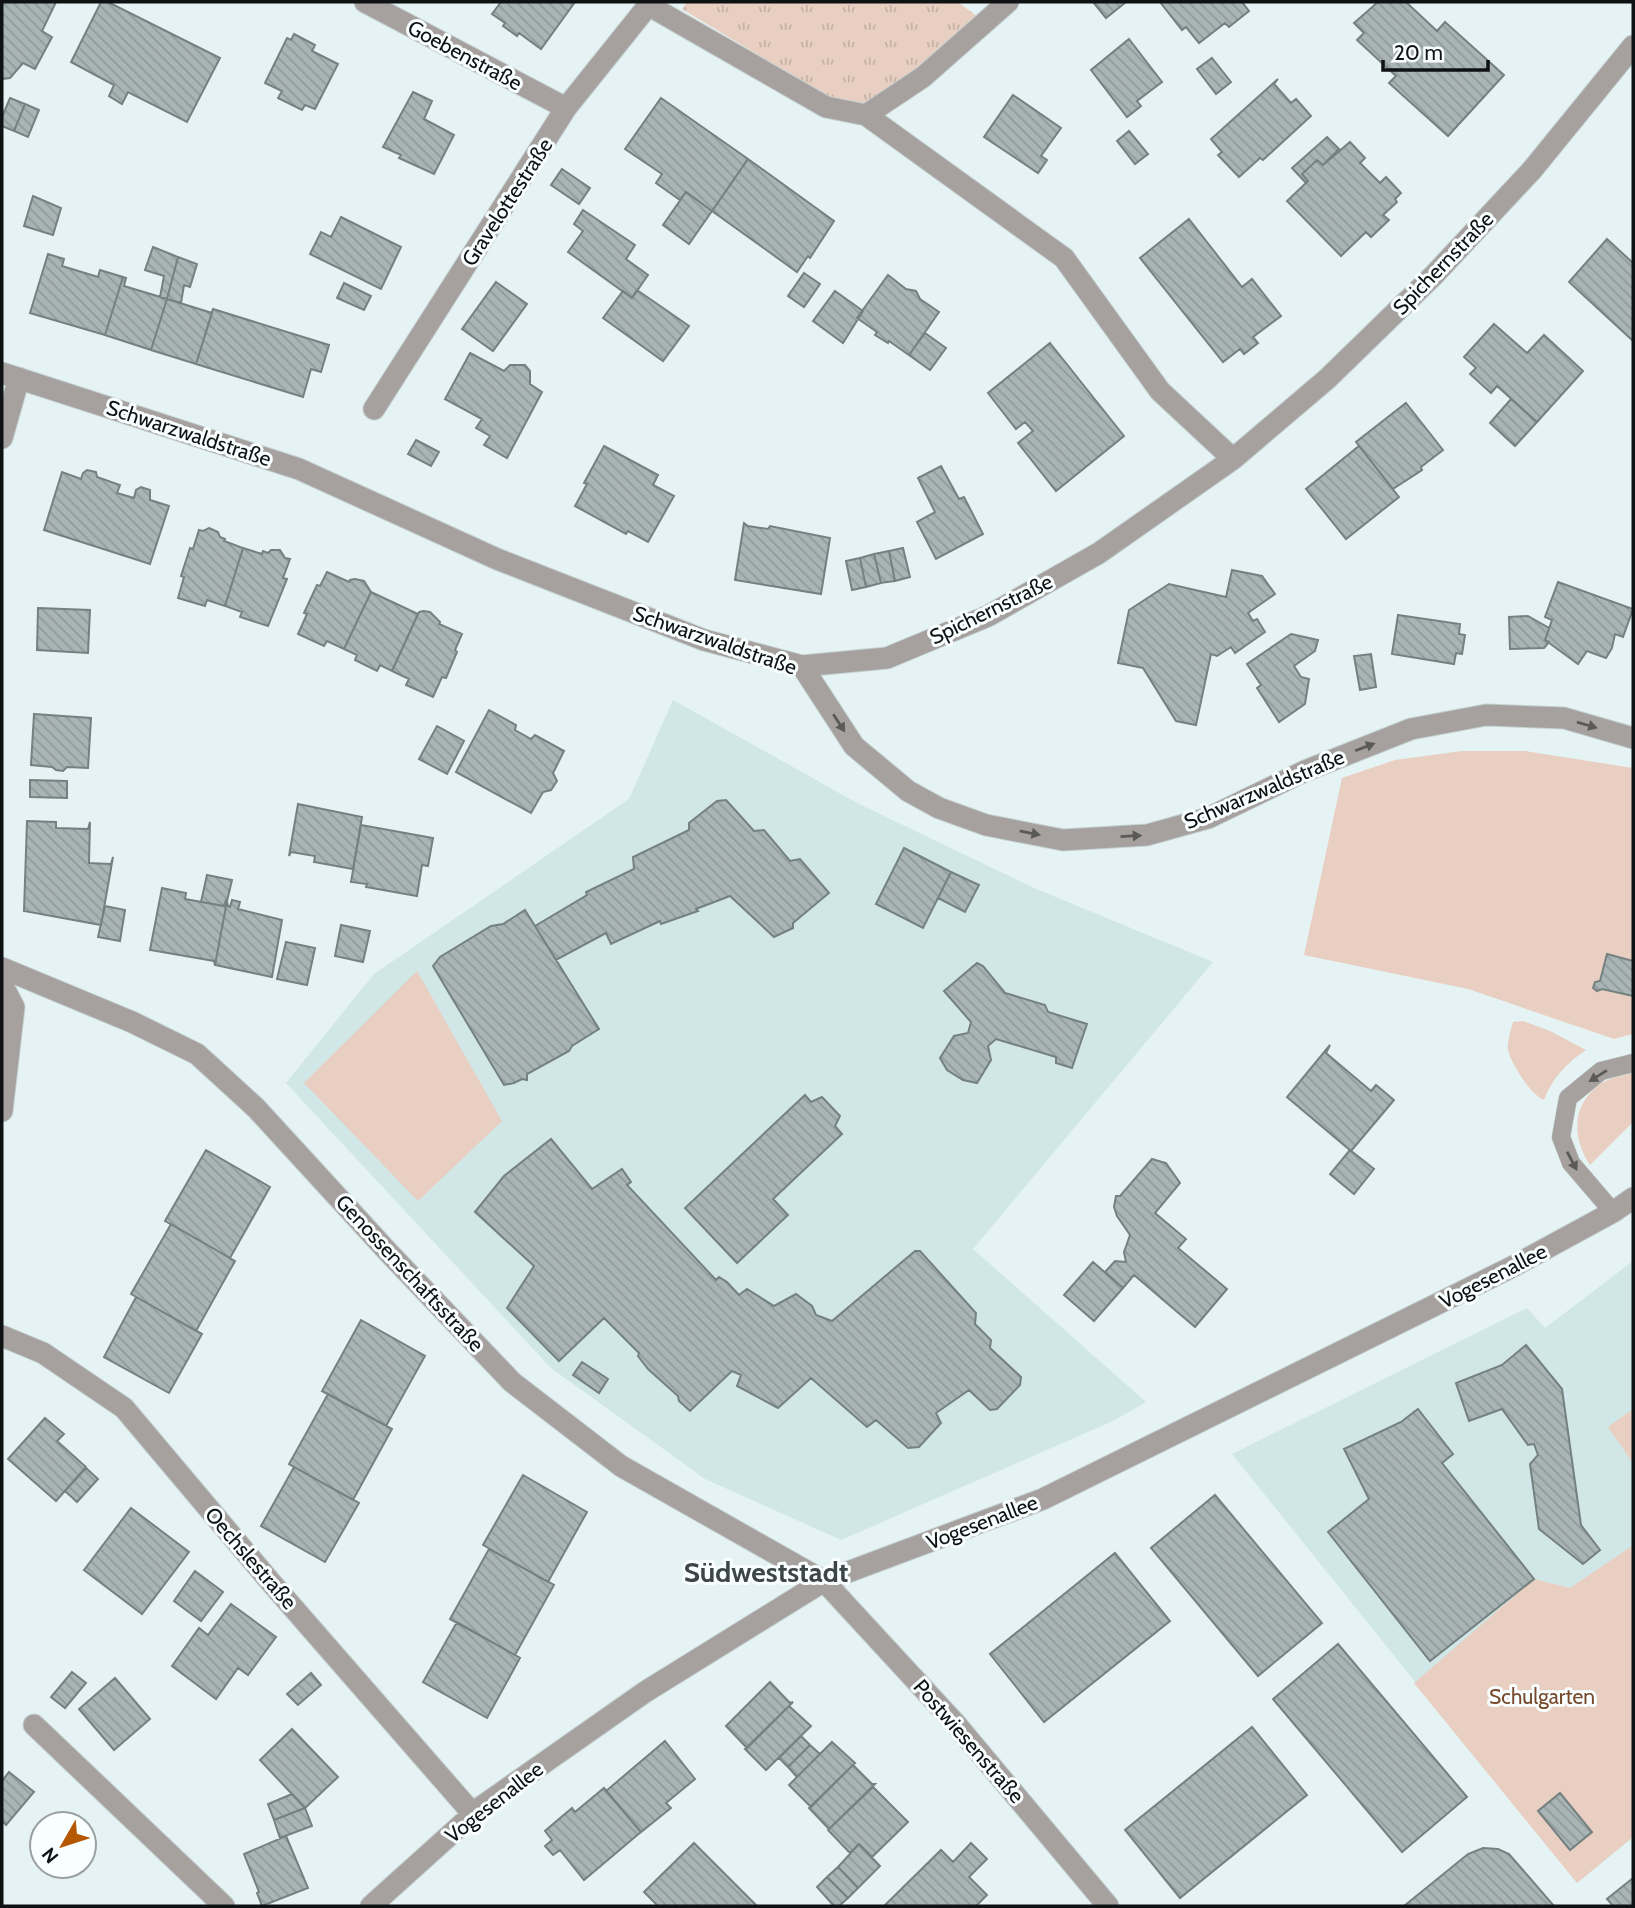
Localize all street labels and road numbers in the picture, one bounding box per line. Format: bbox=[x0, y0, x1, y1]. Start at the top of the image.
street label: Goebenstraße bbox=[404, 14, 527, 96]
street label: Gravelottestraße bbox=[456, 133, 558, 271]
street label: Spichernstraße bbox=[1388, 206, 1499, 320]
street label: Schwarzwaldstraße bbox=[104, 395, 275, 471]
street label: Spichernstraße bbox=[926, 568, 1057, 649]
street label: Schwarzwaldstraße bbox=[630, 600, 800, 680]
street label: Schwarzwaldstraße bbox=[1180, 744, 1348, 834]
street label: Genossenschaftsstraße bbox=[331, 1189, 489, 1357]
street label: Vogesenallee bbox=[1435, 1238, 1551, 1314]
street label: Vogesenallee bbox=[923, 1489, 1041, 1555]
street label: Oechslestraße bbox=[200, 1502, 302, 1614]
street label: Postwiesenstraße bbox=[908, 1674, 1030, 1808]
street label: Vogesenallee bbox=[440, 1756, 548, 1848]

